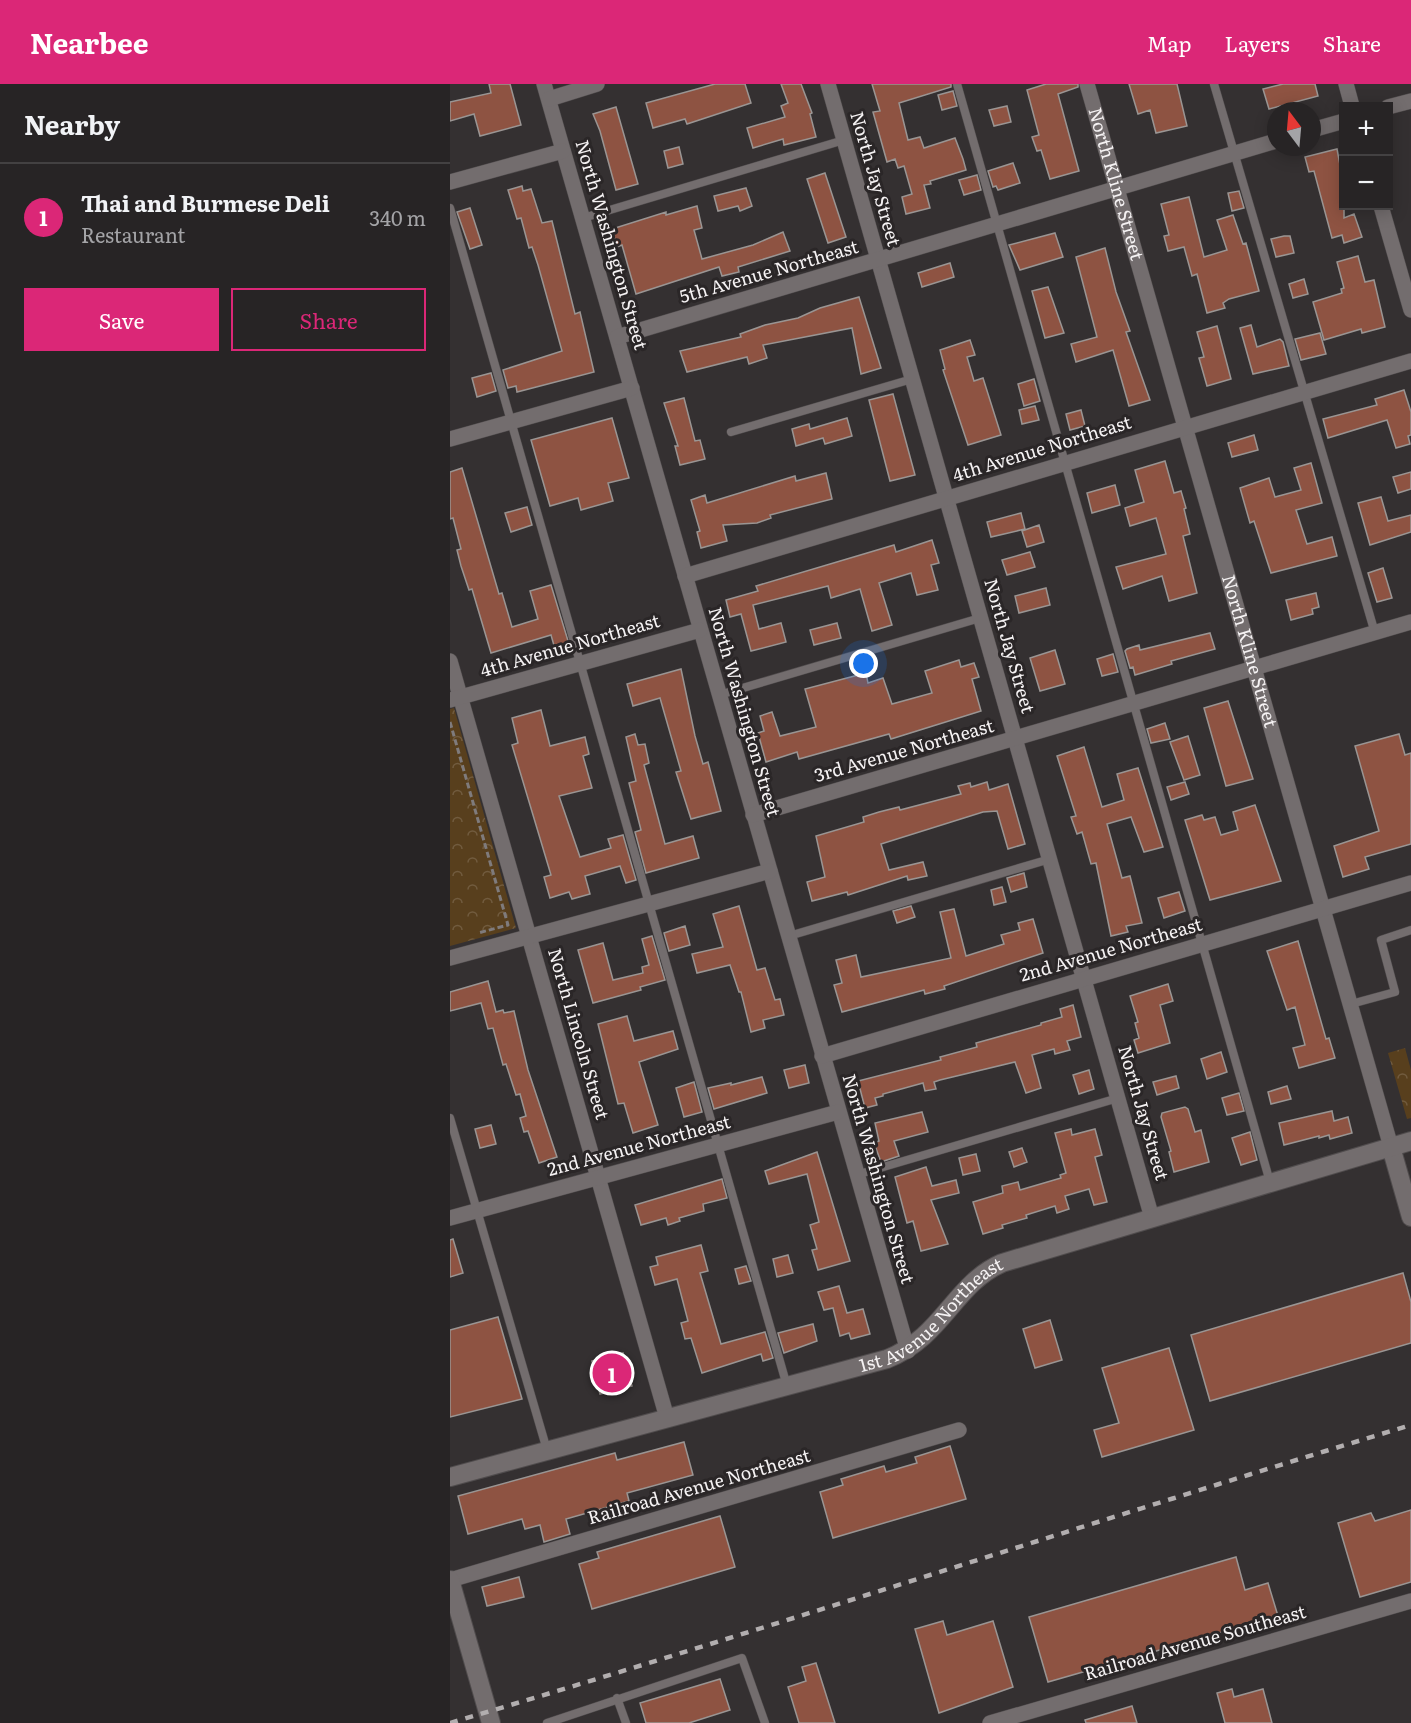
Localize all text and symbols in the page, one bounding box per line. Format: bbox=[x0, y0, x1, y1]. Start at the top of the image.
text: Nearbee bbox=[30, 21, 149, 63]
text: Map bbox=[1147, 27, 1192, 58]
text: Layers bbox=[1225, 27, 1290, 58]
text: Share bbox=[1323, 27, 1381, 58]
north arrow bbox=[1267, 102, 1321, 156]
map controls bbox=[1339, 102, 1393, 210]
button: + bbox=[1339, 102, 1393, 156]
text: Nearby bbox=[24, 104, 120, 143]
street label: North Kline Street bbox=[1082, 104, 1152, 264]
street label: North Jay Street bbox=[844, 108, 909, 250]
street label: North Washington Street bbox=[570, 136, 656, 353]
button: − bbox=[1339, 156, 1393, 210]
text: Thai and Burmese Deli bbox=[81, 186, 330, 219]
text: 1 bbox=[39, 202, 48, 232]
text: 340 m bbox=[369, 202, 426, 232]
text: Restaurant bbox=[81, 219, 185, 249]
street label: 5th Avenue Northeast bbox=[676, 232, 862, 309]
button: Save bbox=[24, 288, 219, 351]
button: Share bbox=[231, 288, 426, 351]
street label: 4th Avenue Northeast bbox=[949, 407, 1135, 488]
street label: North Kline Street bbox=[1216, 571, 1286, 731]
street label: North Jay Street bbox=[978, 575, 1043, 717]
street label: North Washington Street bbox=[703, 603, 789, 820]
street label: 4th Avenue Northeast bbox=[477, 606, 663, 683]
your location bbox=[849, 649, 878, 678]
street label: 3rd Avenue Northeast bbox=[811, 711, 997, 788]
street label: 2nd Avenue Northeast bbox=[1016, 909, 1206, 988]
street label: North Lincoln Street bbox=[542, 945, 617, 1123]
street label: North Jay Street bbox=[1112, 1042, 1177, 1184]
street label: North Washington Street bbox=[837, 1070, 923, 1287]
street label: 2nd Avenue Northeast bbox=[544, 1107, 734, 1182]
street label: 1st Avenue Northeast bbox=[856, 1249, 1007, 1378]
pin: 1 bbox=[592, 1350, 632, 1396]
street label: Railroad Avenue Northeast bbox=[584, 1441, 814, 1530]
street label: Railroad Avenue Southeast bbox=[1081, 1597, 1309, 1686]

